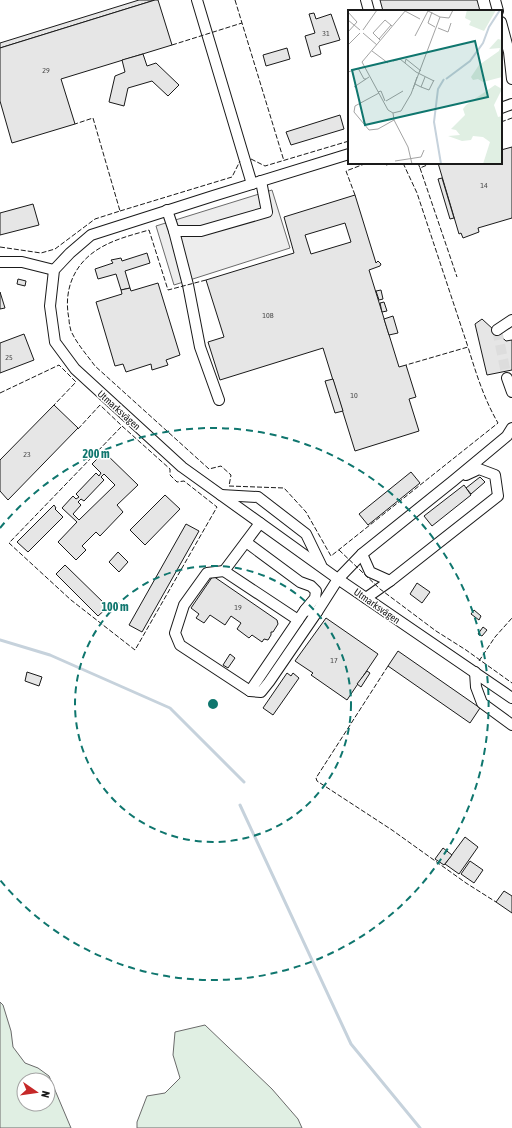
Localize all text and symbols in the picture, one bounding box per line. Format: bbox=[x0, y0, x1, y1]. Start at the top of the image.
inset map bbox=[348, 10, 502, 164]
house number: 31 bbox=[322, 29, 330, 38]
house number: 29 bbox=[42, 66, 50, 75]
house number: 14 bbox=[480, 181, 488, 190]
house number: 10B bbox=[262, 311, 274, 320]
house number: 25 bbox=[5, 353, 13, 362]
street label: Utmarksvägen bbox=[95, 388, 143, 432]
house number: 10 bbox=[350, 391, 358, 400]
text: 200 m bbox=[82, 447, 110, 461]
house number: 23 bbox=[23, 450, 31, 459]
street label: Utmarksvägen bbox=[352, 586, 402, 626]
text: 100 m bbox=[101, 600, 129, 614]
house number: 19 bbox=[234, 603, 242, 612]
house number: 17 bbox=[330, 656, 338, 665]
centre of rings bbox=[206, 697, 220, 711]
north arrow bbox=[16, 1072, 56, 1112]
text: N bbox=[39, 1090, 52, 1099]

